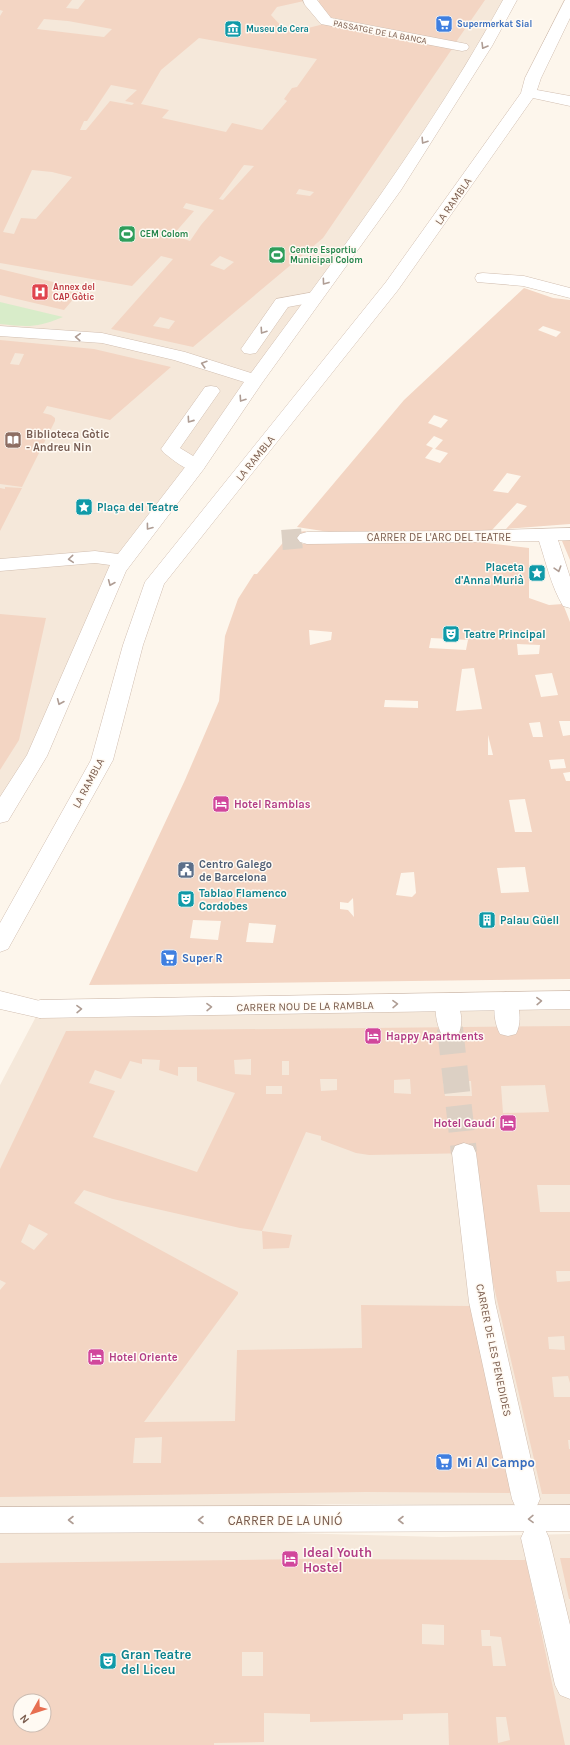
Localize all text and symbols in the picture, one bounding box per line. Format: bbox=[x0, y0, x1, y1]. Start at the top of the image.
supermarket icon: Supermerkat Sial bbox=[434, 14, 454, 34]
street label: PASSATGE DE LA BANCA bbox=[332, 18, 428, 46]
museum icon: Museu de Cera bbox=[223, 19, 243, 39]
place label: Supermerkat Sial bbox=[457, 19, 532, 29]
place label: Museu de Cera bbox=[246, 24, 309, 34]
one-way arrow bbox=[482, 42, 489, 50]
one-way arrow bbox=[421, 137, 429, 144]
street label: LA RAMBLA bbox=[432, 175, 475, 227]
sports icon: CEM Colom bbox=[117, 224, 137, 244]
place label: CEM Colom bbox=[140, 229, 188, 239]
sports icon: Centre Esportiu Municipal Colom bbox=[267, 245, 287, 265]
place label: Centre Esportiu Municipal Colom bbox=[290, 245, 363, 265]
one-way arrow bbox=[322, 278, 330, 285]
hospital icon: Annex del CAP Gòtic bbox=[30, 282, 50, 302]
place label: Annex del CAP Gòtic bbox=[53, 282, 95, 302]
one-way arrow bbox=[260, 327, 268, 334]
one-way arrow bbox=[75, 332, 81, 341]
one-way arrow bbox=[201, 360, 208, 369]
one-way arrow bbox=[240, 395, 247, 402]
one-way arrow bbox=[188, 416, 195, 423]
place label: Biblioteca Gòtic - Andreu Nin bbox=[26, 428, 110, 454]
library icon: Biblioteca Gòtic - Andreu Nin bbox=[3, 430, 23, 450]
street label: LA RAMBLA bbox=[233, 432, 278, 484]
place icon: Plaça del Teatre bbox=[74, 497, 94, 517]
place label: Plaça del Teatre bbox=[97, 501, 179, 514]
one-way arrow bbox=[147, 523, 154, 530]
street label: CARRER DE L'ARC DEL TEATRE bbox=[367, 531, 511, 544]
one-way arrow bbox=[68, 554, 74, 563]
place label: Placeta d'Anna Murià bbox=[455, 561, 524, 587]
place icon: Placeta d'Anna Murià bbox=[527, 563, 547, 583]
one-way arrow bbox=[553, 565, 562, 572]
one-way arrow bbox=[108, 579, 116, 586]
theatre icon: Teatre Principal bbox=[441, 624, 461, 644]
place label: Teatre Principal bbox=[464, 628, 546, 641]
one-way arrow bbox=[57, 698, 65, 706]
street label: LA RAMBLA bbox=[70, 755, 107, 810]
hotel icon: Hotel Ramblas bbox=[211, 794, 231, 814]
place label: Hotel Ramblas bbox=[234, 798, 311, 811]
place label: Centro Galego de Barcelona bbox=[199, 858, 272, 884]
public building icon: Centro Galego de Barcelona bbox=[176, 860, 196, 880]
place label: Tablao Flamenco Cordobes bbox=[199, 887, 287, 913]
theatre icon: Tablao Flamenco Cordobes bbox=[176, 889, 196, 909]
building icon: Palau Güell bbox=[477, 910, 497, 930]
place label: Palau Güell bbox=[500, 914, 559, 927]
supermarket icon: Super R bbox=[159, 948, 179, 968]
place label: Super R bbox=[182, 952, 223, 965]
one-way arrow bbox=[536, 996, 542, 1005]
street label: CARRER NOU DE LA RAMBLA bbox=[236, 999, 374, 1014]
one-way arrow bbox=[392, 1000, 398, 1008]
one-way arrow bbox=[206, 1003, 212, 1011]
one-way arrow bbox=[76, 1005, 82, 1013]
hotel icon: Happy Apartments bbox=[363, 1026, 383, 1046]
place label: Happy Apartments bbox=[386, 1030, 484, 1043]
hotel icon: Hotel Gaudí bbox=[498, 1113, 518, 1133]
place label: Hotel Gaudí bbox=[434, 1117, 495, 1130]
street label: CARRER DE LES PENEDIDES bbox=[473, 1283, 514, 1418]
hotel icon: Hotel Oriente bbox=[86, 1347, 106, 1367]
place label: Hotel Oriente bbox=[109, 1351, 178, 1364]
supermarket icon: Mi Al Campo bbox=[434, 1452, 454, 1472]
place label: Mi Al Campo bbox=[457, 1455, 535, 1470]
street label: CARRER DE LA UNIÓ bbox=[228, 1512, 342, 1528]
one-way arrow bbox=[398, 1515, 404, 1524]
one-way arrow bbox=[528, 1515, 534, 1523]
one-way arrow bbox=[68, 1516, 74, 1524]
one-way arrow bbox=[198, 1516, 204, 1524]
place label: Ideal Youth Hostel bbox=[303, 1545, 372, 1575]
hotel icon: Ideal Youth Hostel bbox=[280, 1549, 300, 1569]
place label: Gran Teatre del Liceu bbox=[121, 1647, 191, 1677]
theatre icon: Gran Teatre del Liceu bbox=[98, 1651, 118, 1671]
north arrow bbox=[12, 1693, 52, 1733]
text: N bbox=[17, 1712, 32, 1726]

